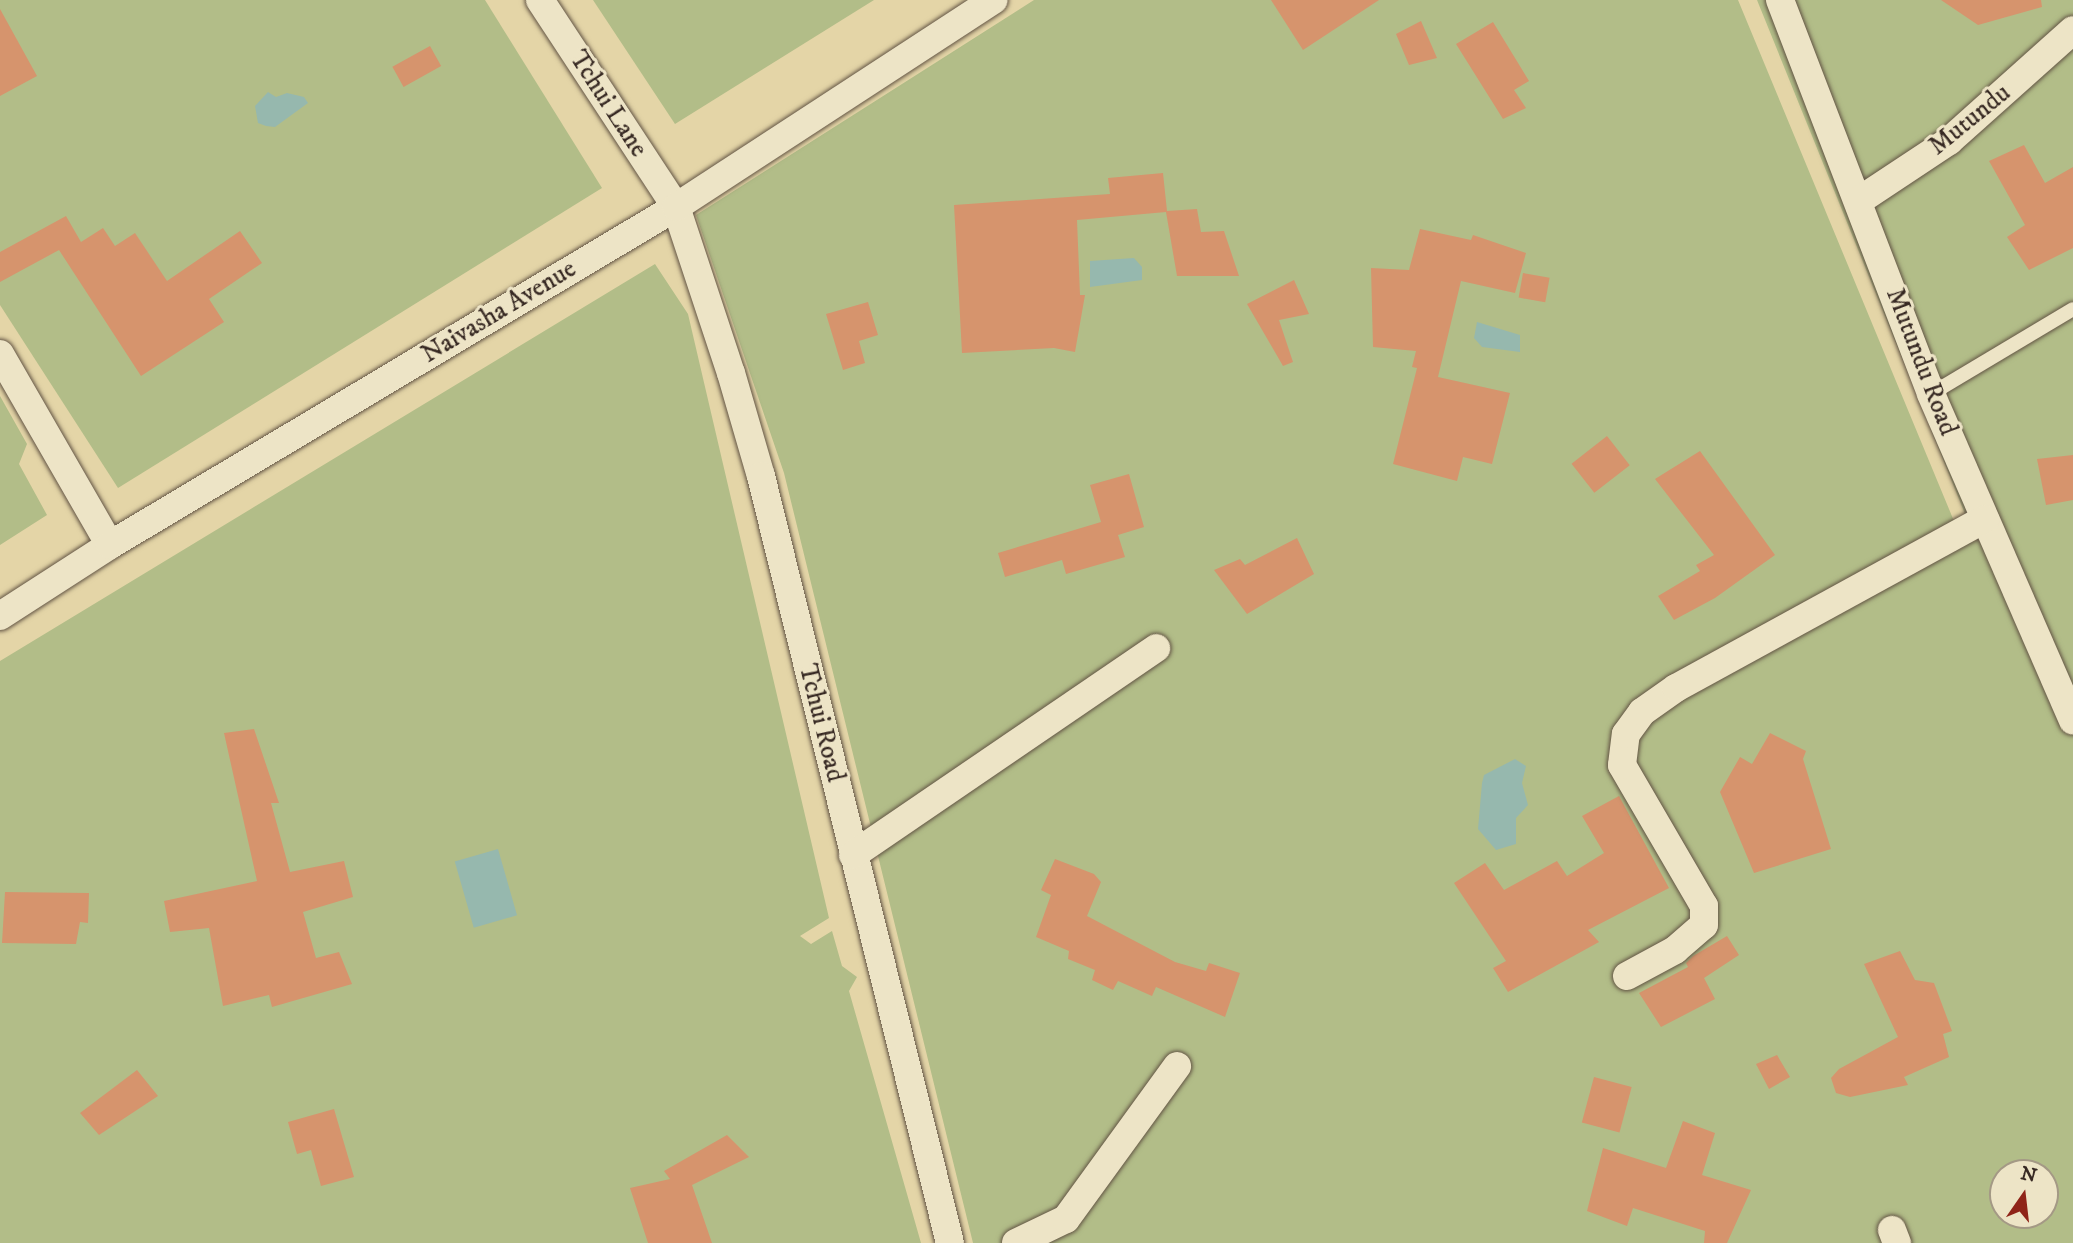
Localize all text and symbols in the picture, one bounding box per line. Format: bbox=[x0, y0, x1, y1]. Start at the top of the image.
street label: Tchui Lane bbox=[562, 45, 654, 163]
street label: Mutundu bbox=[1923, 78, 2017, 162]
street label: Naivasha Avenue bbox=[416, 254, 582, 370]
street label: Mutundu Road bbox=[1879, 284, 1963, 440]
street label: Tchui Road bbox=[791, 661, 851, 785]
north arrow bbox=[1989, 1159, 2059, 1229]
text: N bbox=[2018, 1162, 2039, 1188]

